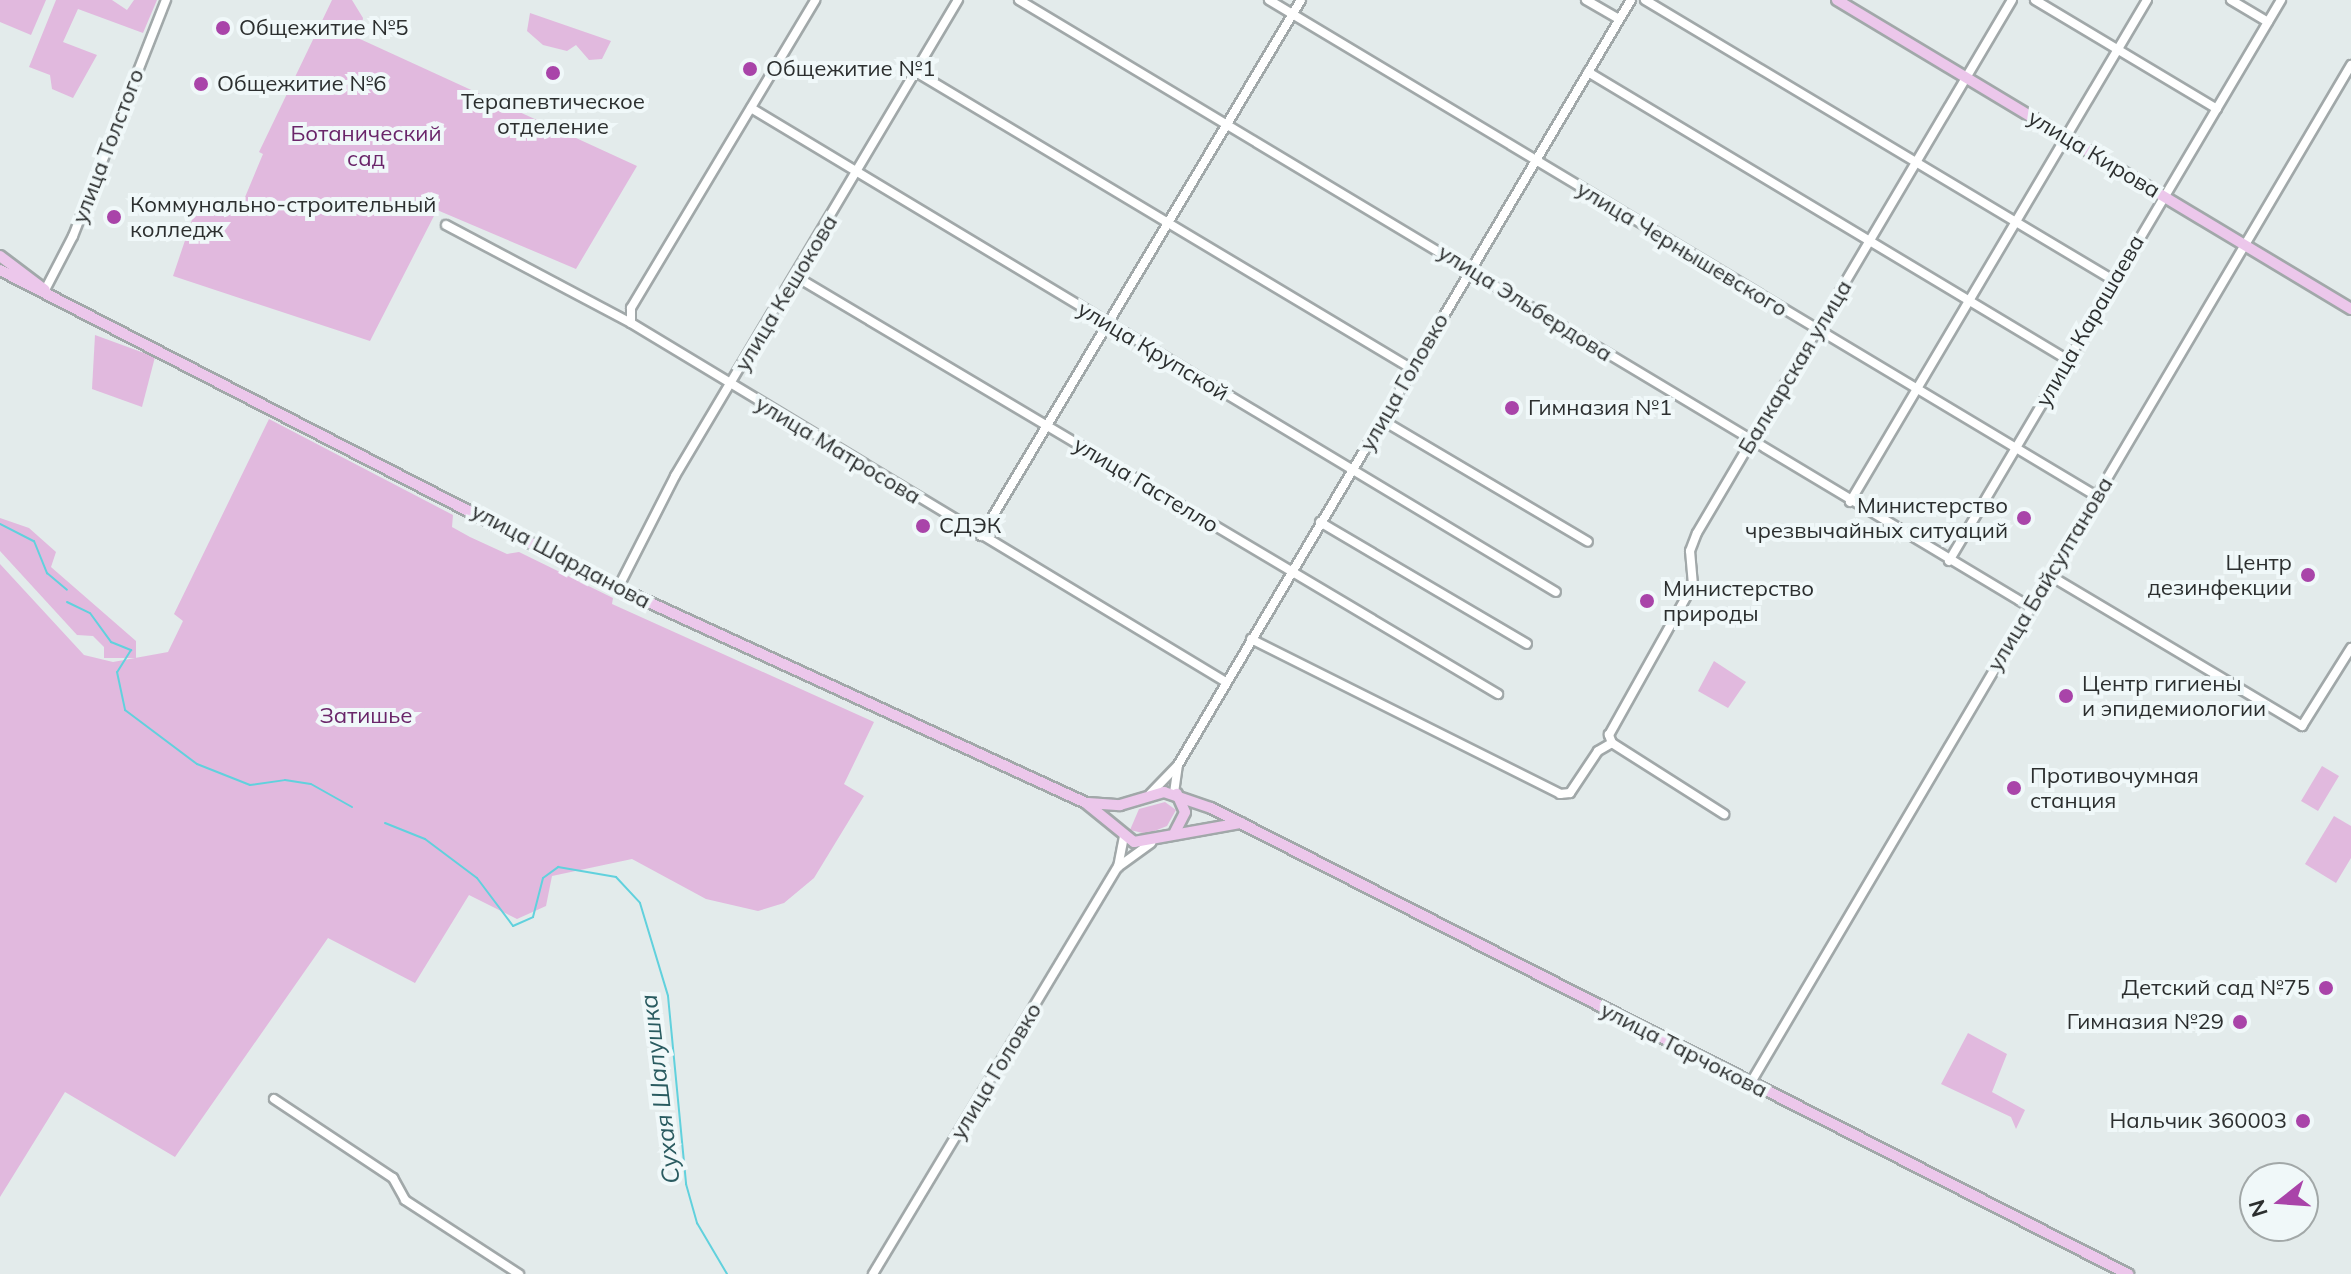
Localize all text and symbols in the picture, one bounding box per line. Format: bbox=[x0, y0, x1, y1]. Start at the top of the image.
place label: Общежитие №5 bbox=[239, 15, 409, 41]
marker: Общежитие №5 bbox=[214, 19, 232, 37]
place label: Общежитие №1 bbox=[766, 56, 936, 82]
marker: Общежитие №1 bbox=[741, 60, 759, 78]
marker: Терапевтическое отделение bbox=[542, 62, 564, 84]
street label: улица Толстого bbox=[66, 65, 150, 227]
place label: Общежитие №6 bbox=[217, 71, 387, 97]
marker: Общежитие №6 bbox=[192, 75, 210, 93]
place label: Терапевтическое отделение bbox=[461, 88, 645, 140]
street label: улица Кирова bbox=[2023, 104, 2165, 204]
park label: Ботанический сад bbox=[290, 120, 442, 172]
street label: улица Чернышевского bbox=[1572, 176, 1792, 322]
place label: Коммунально-строительный колледж bbox=[130, 191, 436, 242]
marker: Коммунально-строительный колледж bbox=[105, 208, 123, 226]
street label: улица Кешокова bbox=[729, 210, 843, 376]
street label: улица Карашаева bbox=[2030, 230, 2150, 412]
street label: улица Эльбердова bbox=[1433, 239, 1617, 367]
street label: Балкарская улица bbox=[1733, 275, 1857, 459]
street label: улица Крупской bbox=[1073, 296, 1233, 406]
street label: улица Головко bbox=[1354, 308, 1454, 456]
street label: улица Матросова bbox=[751, 390, 925, 510]
place label: Гимназия №1 bbox=[1528, 395, 1672, 421]
marker: Гимназия №1 bbox=[1503, 399, 1521, 417]
street label: улица Гастелло bbox=[1069, 431, 1223, 539]
street label: улица Байсултанова bbox=[1982, 472, 2118, 676]
place label: Министерство чрезвычайных ситуаций bbox=[1745, 492, 2008, 544]
street label: улица Шарданова bbox=[467, 498, 655, 614]
marker: Министерство чрезвычайных ситуаций bbox=[2015, 509, 2033, 527]
place label: СДЭК bbox=[939, 513, 1001, 539]
marker: СДЭК bbox=[914, 517, 932, 535]
place label: Центр дезинфекции bbox=[2147, 549, 2292, 600]
marker: Центр дезинфекции bbox=[2299, 566, 2317, 584]
place label: Министерство природы bbox=[1663, 575, 1814, 626]
marker: Министерство природы bbox=[1638, 592, 1656, 610]
place label: Центр гигиены и эпидемиологии bbox=[2082, 670, 2266, 722]
marker: Центр гигиены и эпидемиологии bbox=[2057, 687, 2075, 705]
park label: Затишье bbox=[319, 703, 413, 729]
place label: Противочумная станция bbox=[2030, 762, 2199, 814]
marker: Противочумная станция bbox=[2005, 779, 2023, 797]
place label: Детский сад №75 bbox=[2121, 975, 2310, 1001]
marker: Детский сад №75 bbox=[2317, 979, 2335, 997]
water label: Сухая Шалушка bbox=[634, 993, 686, 1185]
street label: улица Тарчокова bbox=[1596, 997, 1772, 1103]
street label: улица Головко bbox=[945, 998, 1047, 1144]
place label: Гимназия №29 bbox=[2067, 1009, 2224, 1035]
marker: Гимназия №29 bbox=[2231, 1013, 2249, 1031]
place label: Нальчик 360003 bbox=[2109, 1108, 2287, 1134]
marker: Нальчик 360003 bbox=[2294, 1112, 2312, 1130]
north arrow bbox=[2239, 1162, 2319, 1242]
text: N bbox=[2242, 1196, 2274, 1220]

